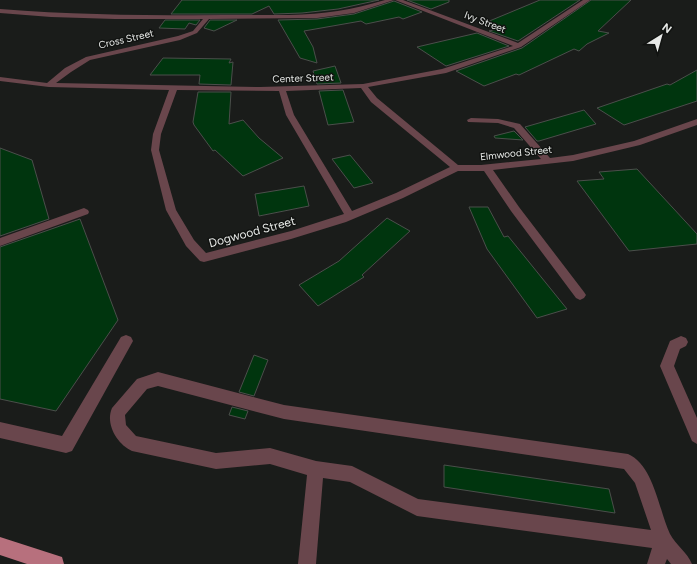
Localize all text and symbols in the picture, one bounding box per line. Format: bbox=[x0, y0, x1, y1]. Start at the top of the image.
street label: Ivy Street bbox=[462, 8, 508, 36]
north arrow bbox=[641, 16, 681, 56]
text: N bbox=[659, 21, 674, 36]
street label: Cross Street bbox=[97, 26, 155, 52]
street label: Center Street bbox=[272, 70, 334, 86]
street label: Elmwood Street bbox=[479, 143, 553, 163]
street label: Dogwood Street bbox=[207, 214, 297, 250]

